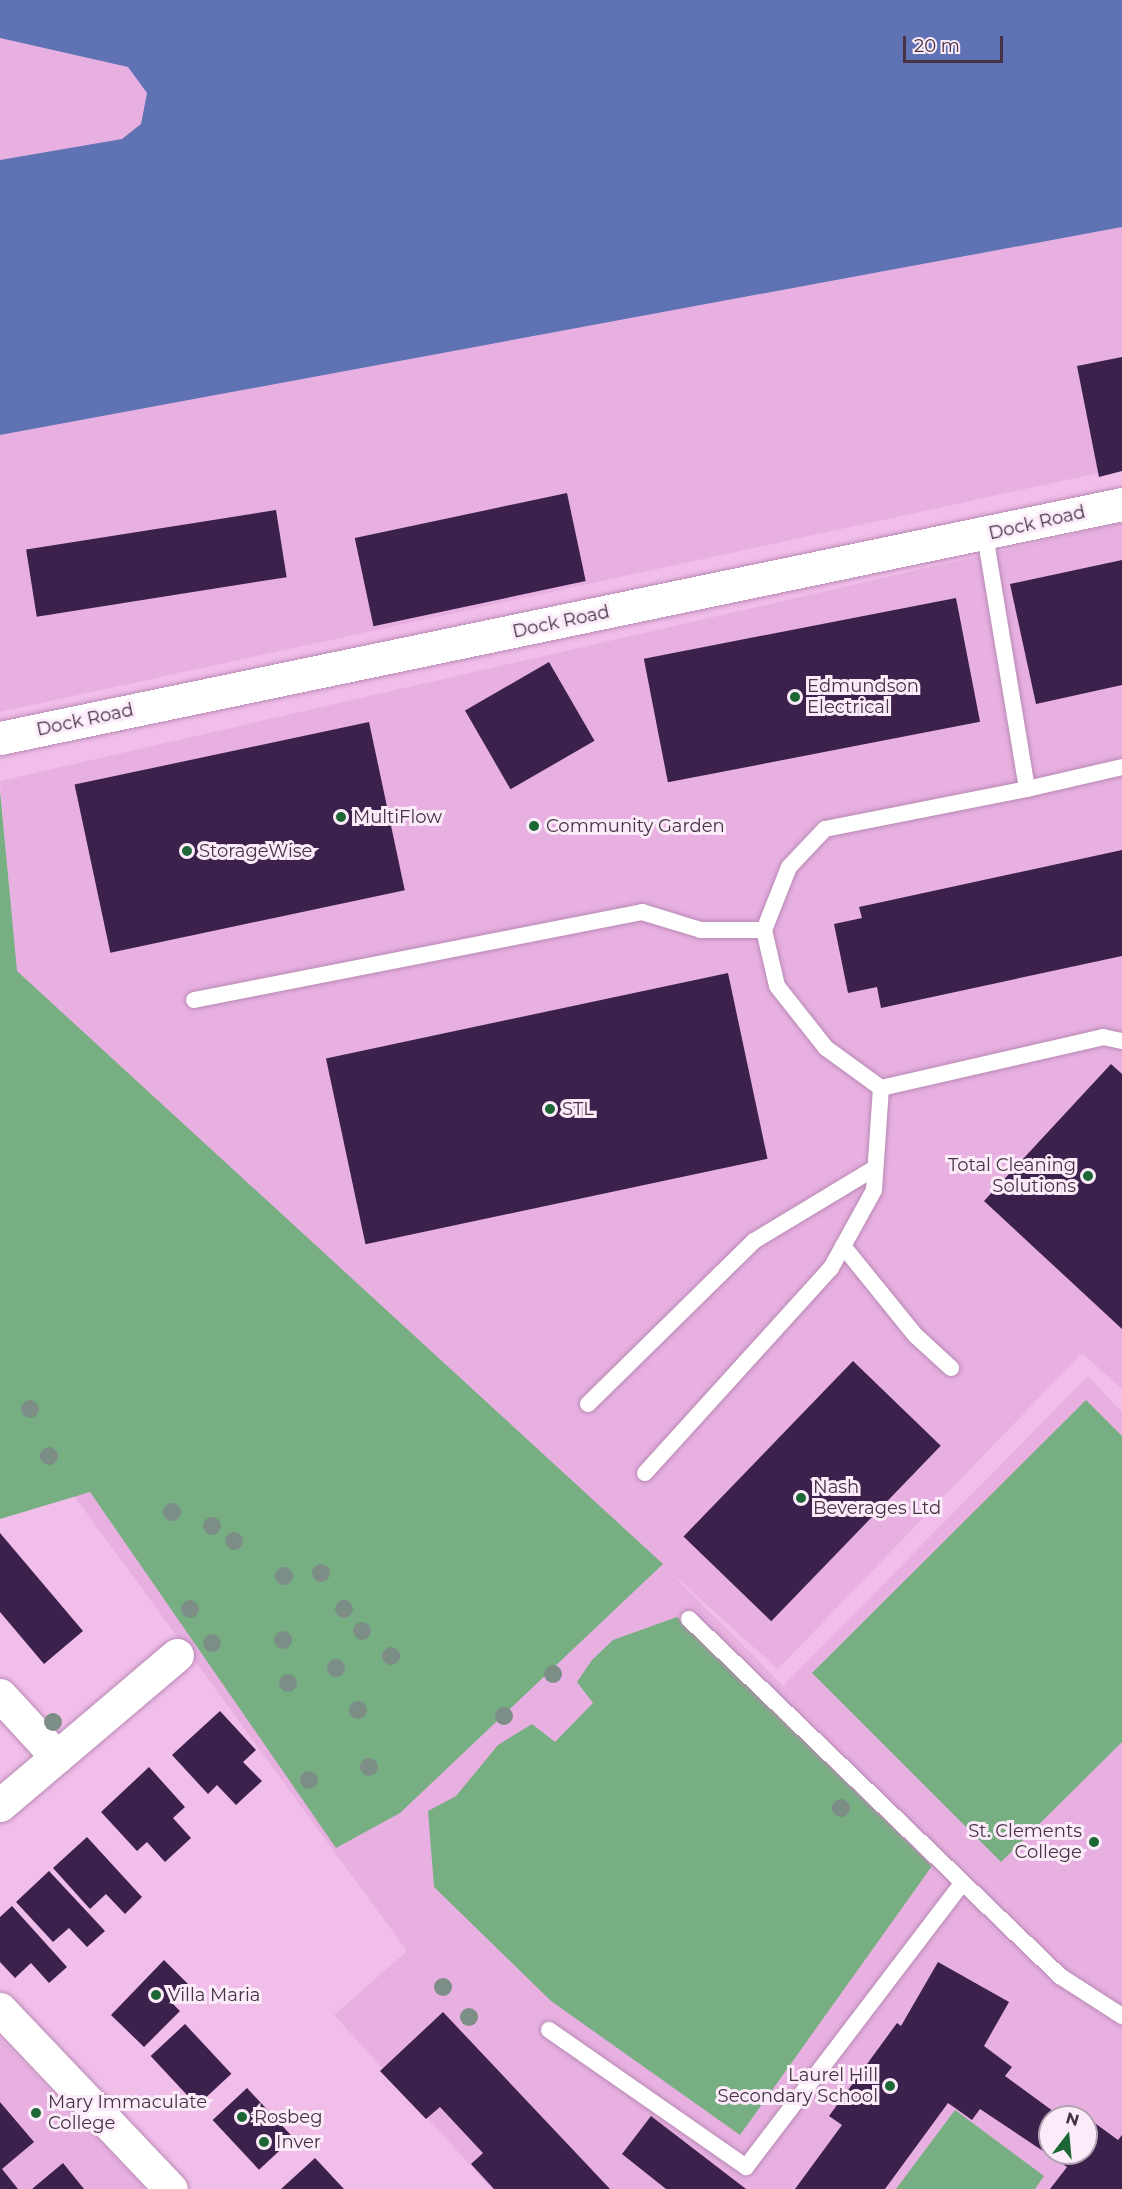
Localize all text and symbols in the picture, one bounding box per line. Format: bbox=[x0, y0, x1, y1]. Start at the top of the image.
scale bar bbox=[906, 24, 1006, 62]
text: 20 m bbox=[914, 35, 960, 57]
street label: Dock Road bbox=[986, 501, 1088, 545]
street label: Dock Road bbox=[510, 601, 612, 643]
place label: Edmundson Electrical bbox=[807, 676, 919, 718]
marker: Edmundson Electrical bbox=[788, 690, 802, 704]
street label: Dock Road bbox=[34, 699, 136, 741]
place label: MultiFlow bbox=[353, 806, 442, 828]
marker: MultiFlow bbox=[334, 810, 348, 824]
place label: Community Garden bbox=[546, 815, 725, 837]
marker: Community Garden bbox=[527, 819, 541, 833]
place label: StorageWise bbox=[199, 840, 312, 862]
marker: StorageWise bbox=[180, 844, 194, 858]
place label: STL bbox=[562, 1098, 594, 1120]
marker: STL bbox=[543, 1102, 557, 1116]
place label: Total Cleaning Solutions bbox=[948, 1155, 1076, 1198]
marker: Total Cleaning Solutions bbox=[1081, 1169, 1095, 1183]
place label: Nash Beverages Ltd bbox=[813, 1477, 941, 1520]
marker: Nash Beverages Ltd bbox=[794, 1491, 808, 1505]
place label: St. Clements College bbox=[968, 1821, 1082, 1864]
marker: St. Clements College bbox=[1087, 1835, 1101, 1849]
place label: Villa Maria bbox=[168, 1984, 260, 2006]
marker: Villa Maria bbox=[149, 1988, 163, 2002]
place label: Laurel Hill Secondary School bbox=[718, 2065, 878, 2108]
marker: Laurel Hill Secondary School bbox=[883, 2079, 897, 2093]
place label: Mary Immaculate College bbox=[48, 2092, 207, 2134]
north arrow bbox=[1038, 2105, 1098, 2165]
marker: Mary Immaculate College bbox=[29, 2106, 43, 2120]
place label: Rosbeg bbox=[254, 2106, 322, 2128]
text: N bbox=[1064, 2108, 1081, 2130]
marker: Rosbeg bbox=[235, 2110, 249, 2124]
place label: Inver bbox=[276, 2131, 321, 2153]
marker: Inver bbox=[257, 2135, 271, 2149]

